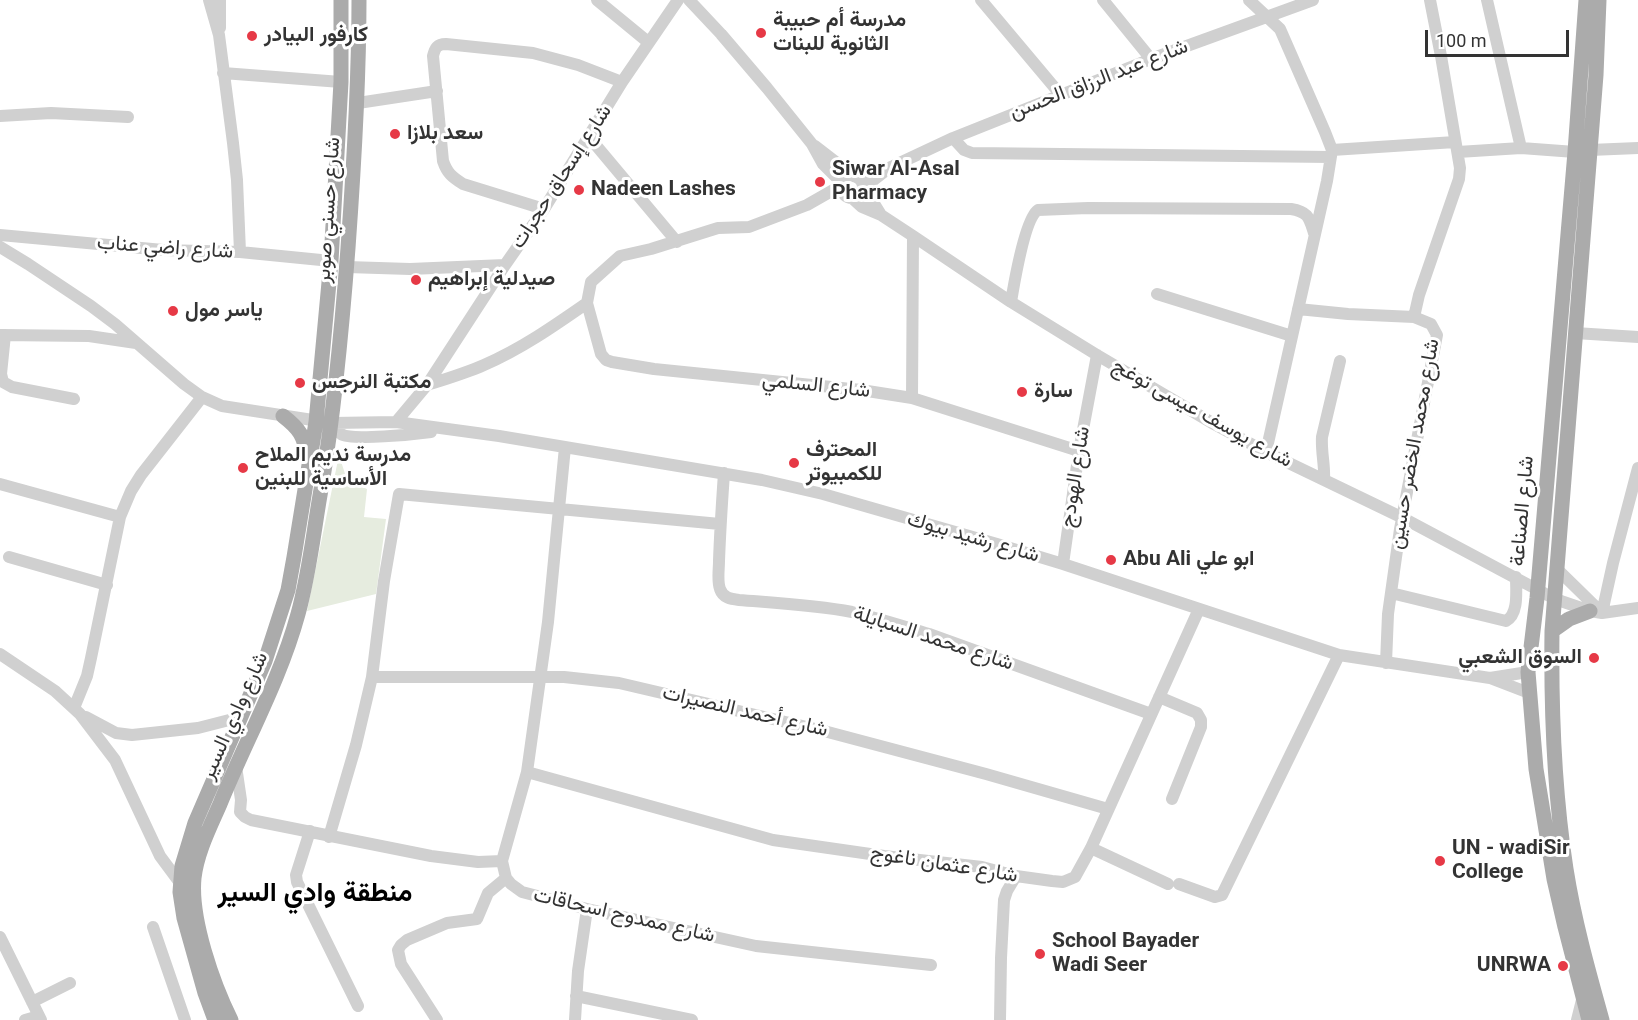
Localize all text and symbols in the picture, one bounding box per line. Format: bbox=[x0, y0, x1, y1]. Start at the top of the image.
place label: مدرسة أم حبيبة الثانوية للبنات bbox=[773, 8, 906, 58]
scale bar bbox=[1428, 18, 1572, 56]
place label: كارفور البيادر bbox=[264, 23, 368, 49]
marker: مدرسة أم حبيبة الثانوية للبنات bbox=[754, 26, 768, 40]
marker: كارفور البيادر bbox=[245, 29, 259, 43]
text: 100 m bbox=[1436, 30, 1487, 51]
street label: شارع عبد الرزاق الحسن bbox=[1006, 34, 1192, 126]
street label: شارع إسحاق حجرات bbox=[506, 100, 618, 254]
place label: سعد بلازا bbox=[407, 121, 483, 147]
marker: سعد بلازا bbox=[388, 127, 402, 141]
street label: شارع حسني صوبر bbox=[311, 136, 347, 284]
place label: Siwar Al-Asal Pharmacy bbox=[832, 157, 960, 207]
marker: Siwar Al-Asal Pharmacy bbox=[813, 175, 827, 189]
place label: Nadeen Lashes bbox=[591, 177, 736, 203]
marker: Nadeen Lashes bbox=[572, 183, 586, 197]
street label: شارع راضي عناب bbox=[96, 231, 234, 265]
place label: صيدلية إبراهيم bbox=[428, 267, 555, 293]
marker: صيدلية إبراهيم bbox=[409, 273, 423, 287]
place label: ياسر مول bbox=[185, 298, 263, 324]
marker: ياسر مول bbox=[166, 304, 180, 318]
street label: شارع محمد الخضر حسين bbox=[1384, 337, 1446, 551]
street label: شارع يوسف عيسى توغج bbox=[1108, 354, 1296, 474]
street label: شارع السلمي bbox=[761, 368, 871, 404]
place label: مكتبة النرجس bbox=[312, 370, 431, 396]
marker: مكتبة النرجس bbox=[293, 376, 307, 390]
place label: سارة bbox=[1034, 379, 1073, 405]
marker: سارة bbox=[1015, 385, 1029, 399]
street label: شارع الهودج bbox=[1056, 425, 1096, 529]
place label: المحترف للكمبيوتر bbox=[806, 438, 882, 488]
place label: مدرسة نديم الملاح الأساسية للبنين bbox=[255, 443, 411, 493]
street label: شارع الصناعة bbox=[1506, 455, 1540, 567]
marker: المحترف للكمبيوتر bbox=[787, 456, 801, 470]
marker: مدرسة نديم الملاح الأساسية للبنين bbox=[236, 461, 250, 475]
street label: شارع رشيد بيوك bbox=[904, 507, 1042, 569]
place label: Abu Ali ابو علي bbox=[1123, 547, 1255, 573]
marker: Abu Ali ابو علي bbox=[1104, 553, 1118, 567]
street label: شارع محمد السبايلة bbox=[850, 601, 1016, 677]
place label: السوق الشعبي bbox=[1458, 645, 1582, 671]
street label: شارع وادي السير bbox=[196, 648, 274, 784]
marker: السوق الشعبي bbox=[1587, 651, 1601, 665]
street label: شارع أحمد النصيرات bbox=[660, 681, 830, 743]
place label: UN - wadiSir College bbox=[1452, 836, 1570, 886]
street label: شارع عثمان ناغوج bbox=[869, 841, 1019, 889]
marker: UN - wadiSir College bbox=[1433, 854, 1447, 868]
district label: منطقة وادي السير bbox=[217, 878, 413, 910]
street label: شارع ممدوح اسحاقات bbox=[531, 883, 717, 949]
place label: School Bayader Wadi Seer bbox=[1052, 929, 1199, 979]
marker: School Bayader Wadi Seer bbox=[1033, 947, 1047, 961]
place label: UNRWA bbox=[1477, 953, 1551, 979]
marker: UNRWA bbox=[1556, 959, 1570, 973]

